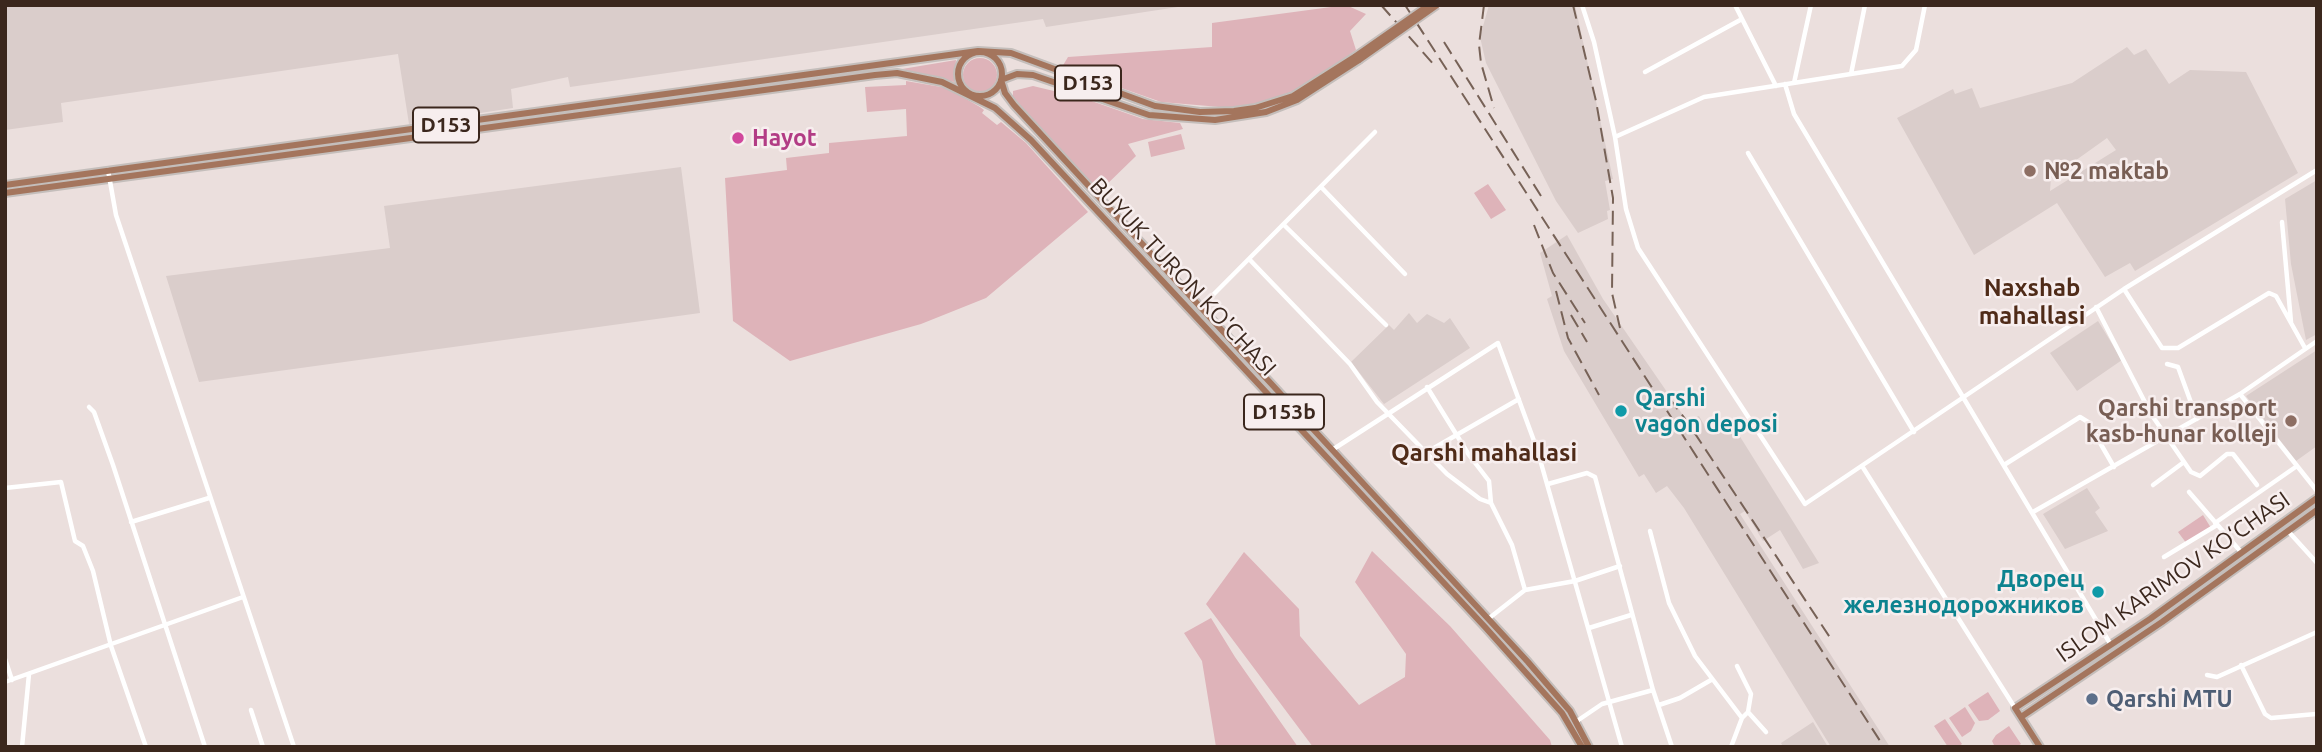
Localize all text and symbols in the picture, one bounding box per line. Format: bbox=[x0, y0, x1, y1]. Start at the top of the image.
road number: D153 bbox=[1055, 66, 1121, 100]
road number: D153 bbox=[413, 108, 479, 142]
place label: Hayot bbox=[752, 124, 817, 152]
marker: Hayot bbox=[730, 130, 746, 146]
place label: №2 maktab bbox=[2044, 157, 2169, 185]
marker: №2 maktab bbox=[2022, 163, 2038, 179]
street label: BUYUK TURON KO'CHASI bbox=[1084, 172, 1282, 382]
district label: Naxshab mahallasi bbox=[1979, 274, 2085, 330]
place label: Qarshi vagon deposi bbox=[1635, 384, 1778, 438]
road number: D153b bbox=[1244, 394, 1324, 430]
place label: Qarshi transport kasb-hunar kolleji bbox=[2086, 394, 2277, 448]
marker: Qarshi vagon deposi bbox=[1613, 403, 1629, 419]
marker: Qarshi transport kasb-hunar kolleji bbox=[2283, 413, 2299, 429]
district label: Qarshi mahallasi bbox=[1391, 439, 1577, 467]
street label: ISLOM KARIMOV KO‘CHASI bbox=[2051, 486, 2295, 668]
place label: Дворец железнодорожников bbox=[1844, 565, 2084, 619]
marker: Дворец железнодорожников bbox=[2090, 584, 2106, 600]
place label: Qarshi MTU bbox=[2106, 685, 2233, 713]
marker: Qarshi MTU bbox=[2084, 691, 2100, 707]

